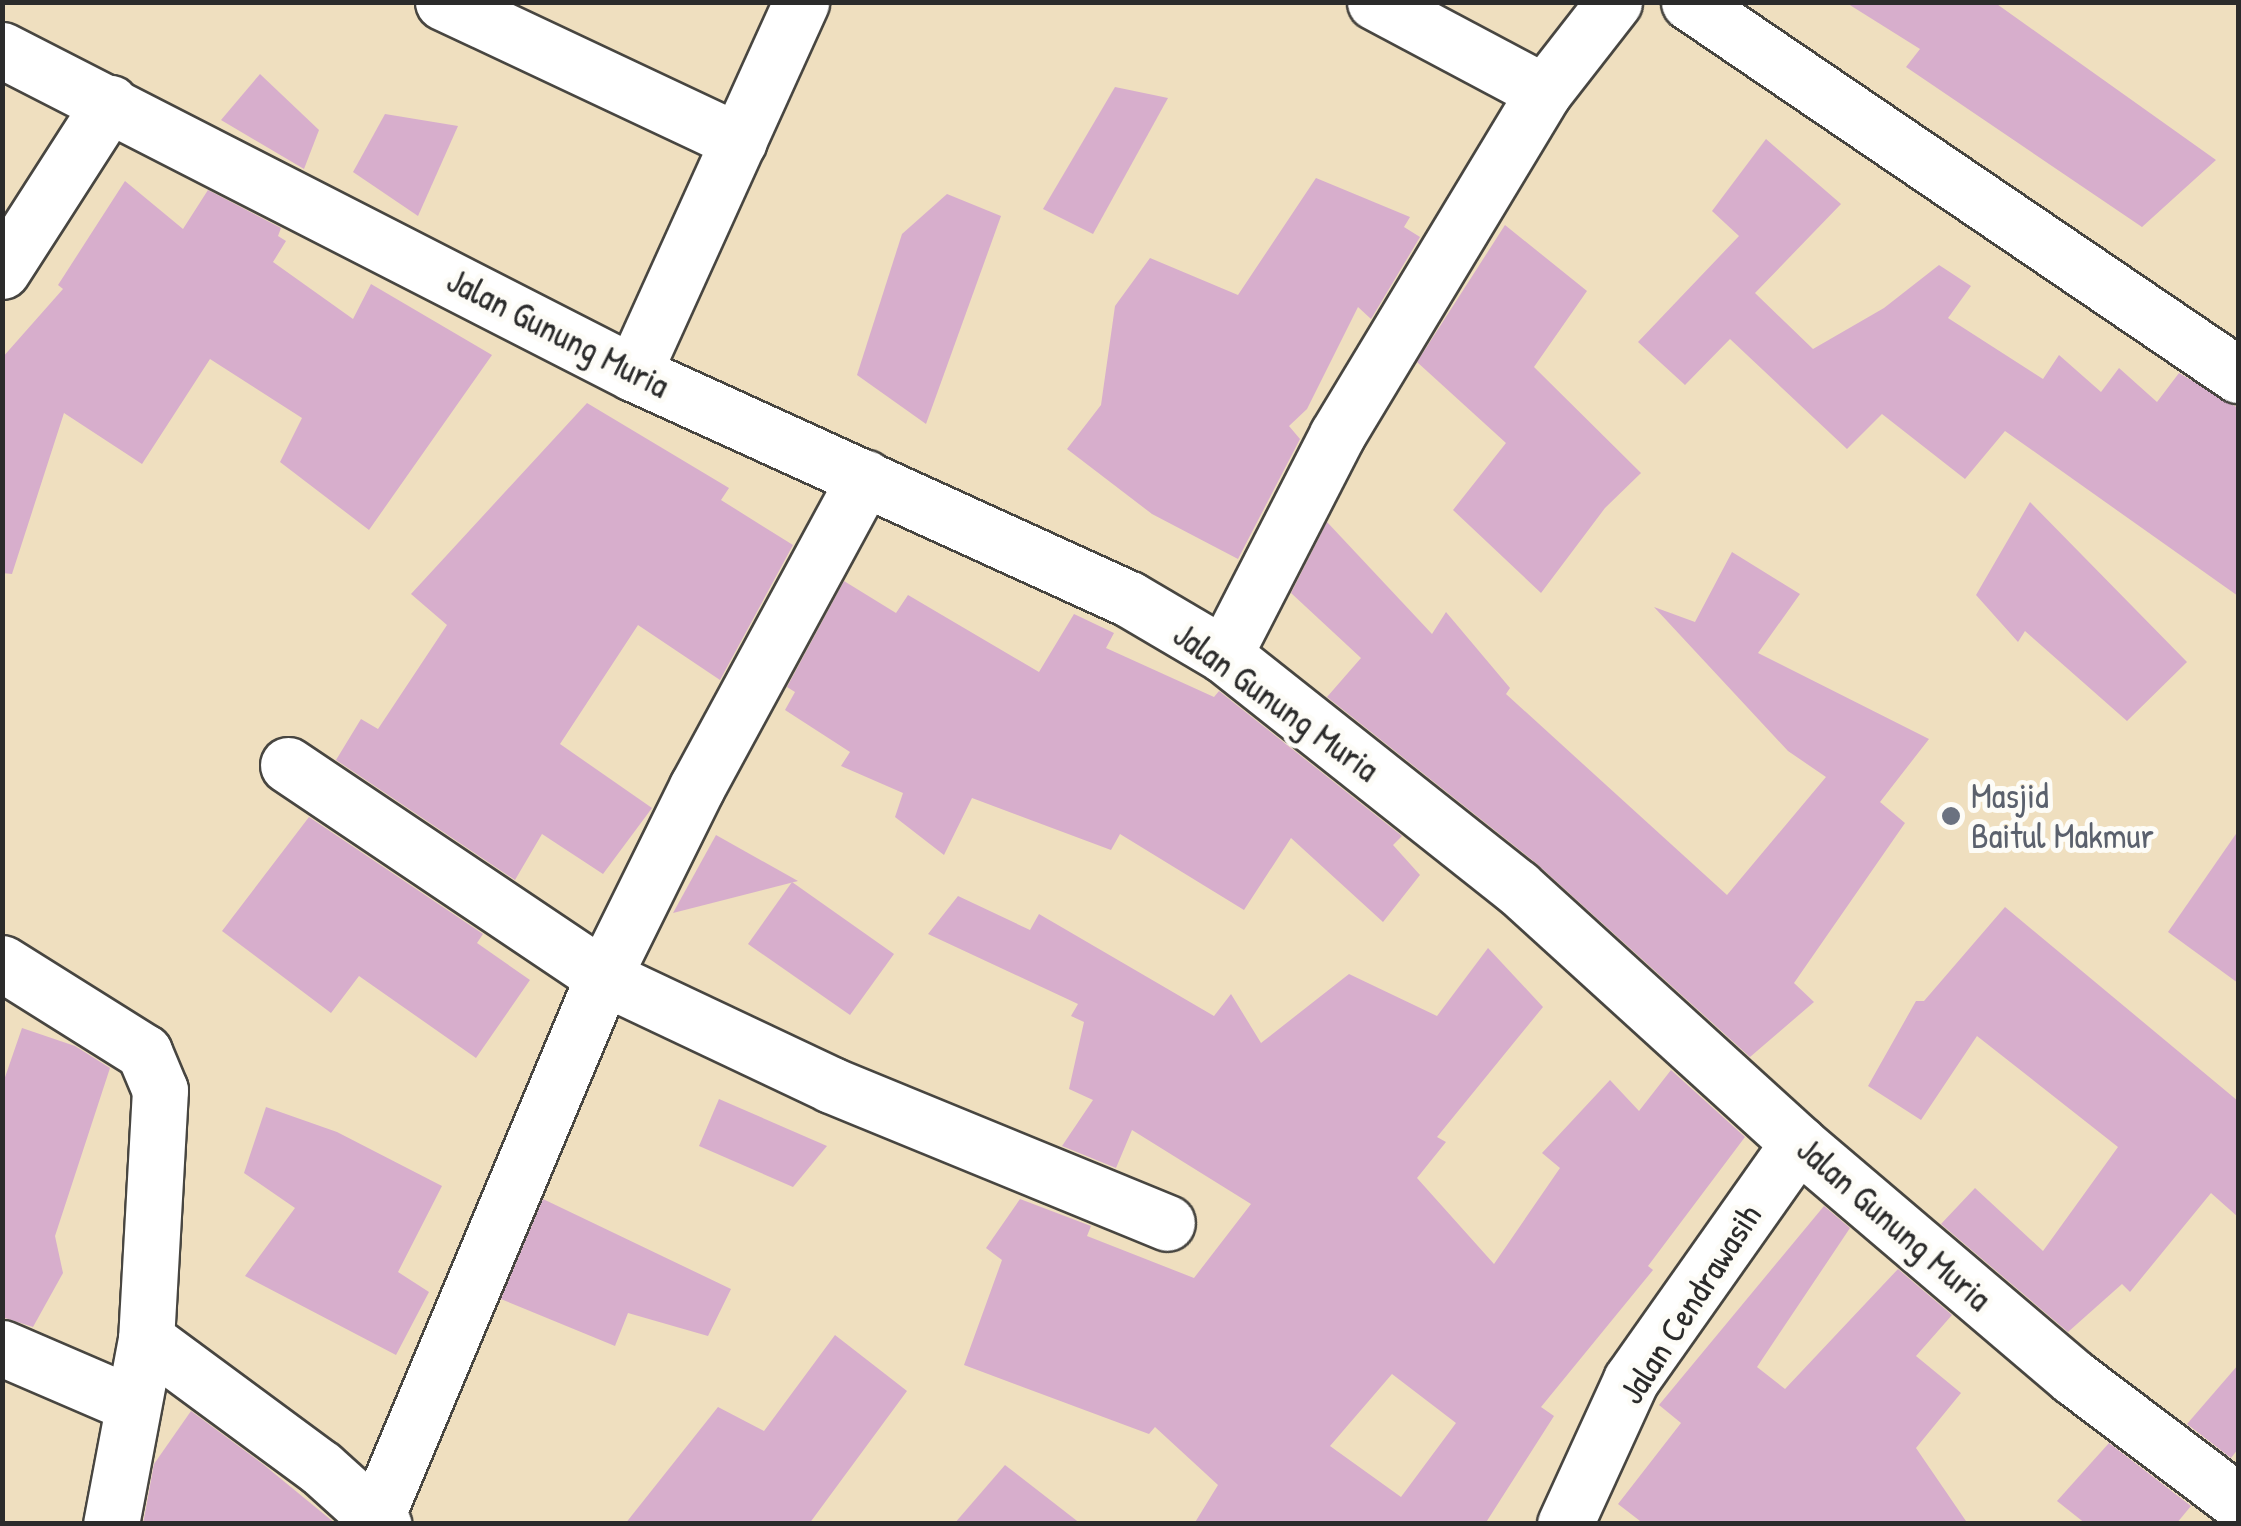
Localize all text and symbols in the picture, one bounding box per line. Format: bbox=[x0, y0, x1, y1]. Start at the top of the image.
street label: Jalan Gunung Muria bbox=[440, 259, 676, 407]
street label: Jalan Gunung Muria bbox=[1165, 613, 1387, 791]
place label: Masjid Baitul Makmur bbox=[1971, 775, 2154, 857]
marker: Masjid Baitul Makmur bbox=[1940, 805, 1962, 827]
street label: Jalan Gunung Muria bbox=[1788, 1128, 2000, 1320]
street label: Jalan Cendrawasih bbox=[1610, 1196, 1770, 1412]

